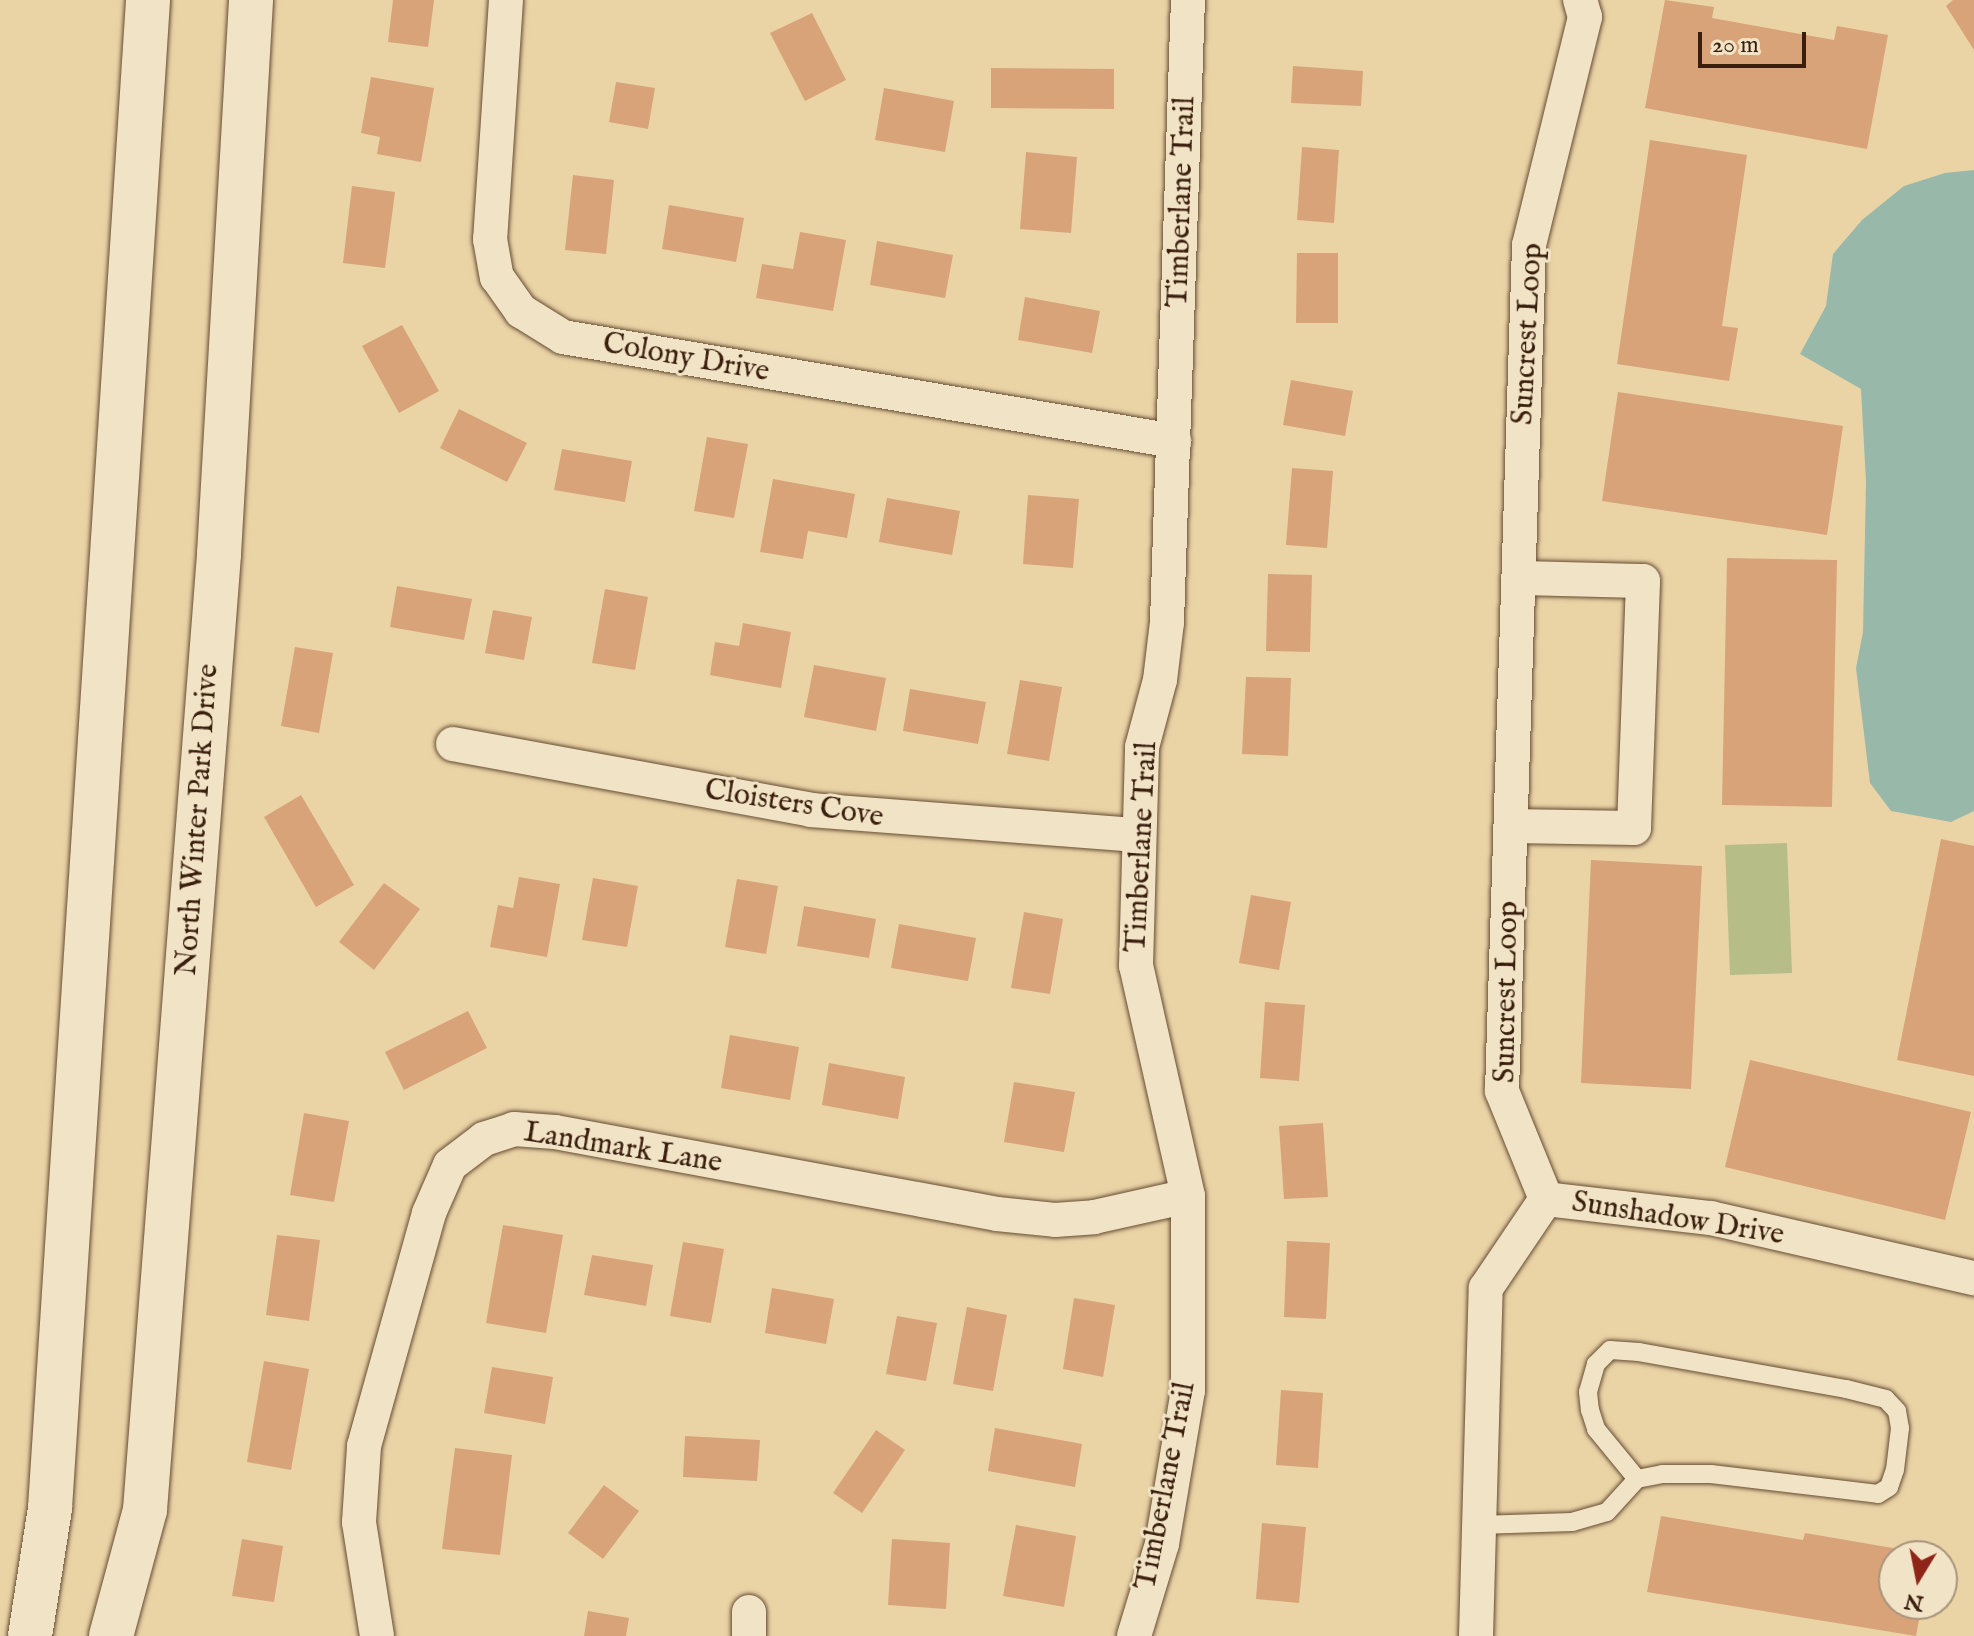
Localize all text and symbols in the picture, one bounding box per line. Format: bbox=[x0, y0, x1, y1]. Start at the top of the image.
scale bar bbox=[1702, 16, 1810, 66]
text: 20 m bbox=[1712, 30, 1759, 61]
street label: Timberlane Trail bbox=[1160, 96, 1204, 308]
street label: Suncrest Loop bbox=[1505, 242, 1551, 426]
street label: Colony Drive bbox=[600, 326, 772, 390]
street label: North Winter Park Drive bbox=[169, 663, 227, 977]
street label: Timberlane Trail bbox=[1119, 741, 1165, 953]
street label: Cloisters Cove bbox=[702, 772, 886, 836]
street label: Suncrest Loop bbox=[1487, 901, 1527, 1083]
street label: Landmark Lane bbox=[521, 1115, 725, 1181]
street label: Sunshadow Drive bbox=[1569, 1184, 1787, 1254]
street label: Timberlane Trail bbox=[1128, 1379, 1204, 1593]
north arrow bbox=[1878, 1540, 1958, 1620]
text: N bbox=[1902, 1586, 1926, 1617]

